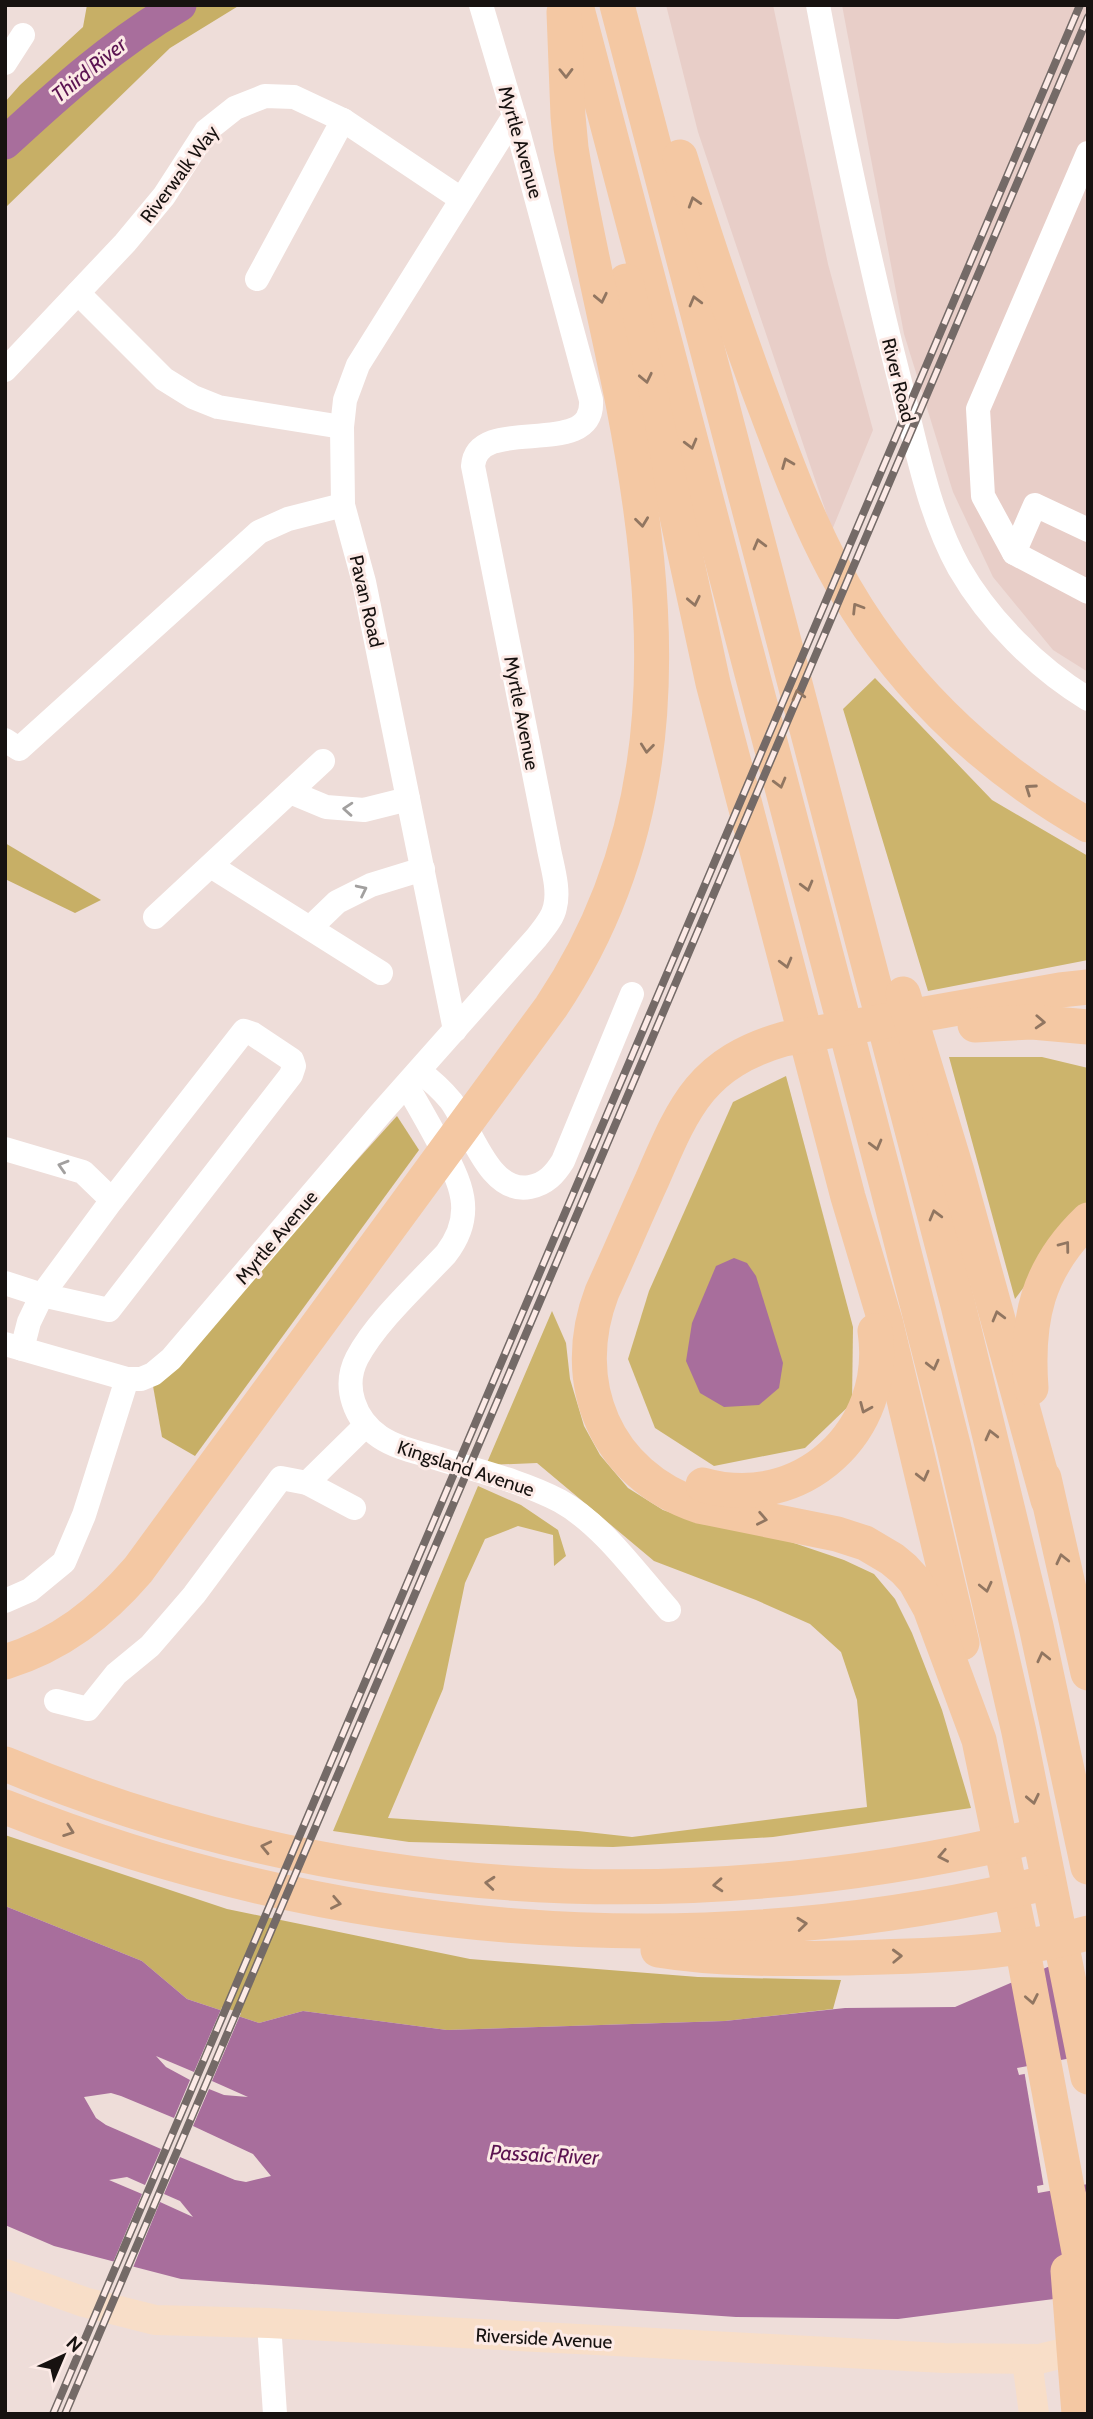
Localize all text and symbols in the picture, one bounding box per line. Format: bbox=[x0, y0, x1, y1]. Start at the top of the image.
water label: Third River bbox=[46, 31, 132, 107]
one-way arrow bbox=[558, 69, 574, 79]
street label: Myrtle Avenue bbox=[494, 83, 548, 201]
street label: Riverwalk Way bbox=[135, 121, 224, 228]
one-way arrow bbox=[688, 197, 703, 209]
one-way arrow bbox=[592, 292, 607, 304]
one-way arrow bbox=[689, 295, 703, 307]
street label: River Road bbox=[877, 336, 920, 425]
one-way arrow bbox=[638, 372, 653, 384]
one-way arrow bbox=[683, 438, 697, 450]
one-way arrow bbox=[781, 457, 795, 470]
one-way arrow bbox=[634, 516, 649, 527]
one-way arrow bbox=[753, 539, 767, 551]
street label: Pavan Road bbox=[345, 553, 388, 649]
one-way arrow bbox=[686, 595, 701, 607]
one-way arrow bbox=[853, 602, 866, 615]
street label: Myrtle Avenue bbox=[499, 654, 544, 772]
one-way arrow bbox=[792, 689, 806, 701]
one-way arrow bbox=[640, 743, 655, 754]
one-way arrow bbox=[772, 777, 786, 789]
one-way arrow bbox=[1025, 785, 1038, 797]
one-way arrow bbox=[342, 802, 353, 817]
one-way arrow bbox=[799, 880, 814, 892]
one-way arrow bbox=[355, 884, 367, 898]
one-way arrow bbox=[778, 957, 792, 969]
one-way arrow bbox=[1035, 1015, 1046, 1030]
one-way arrow bbox=[868, 1139, 882, 1151]
one-way arrow bbox=[58, 1159, 70, 1174]
street label: Myrtle Avenue bbox=[230, 1185, 323, 1289]
one-way arrow bbox=[929, 1209, 943, 1221]
one-way arrow bbox=[1056, 1241, 1069, 1253]
one-way arrow bbox=[991, 1311, 1006, 1323]
one-way arrow bbox=[925, 1359, 939, 1371]
one-way arrow bbox=[859, 1401, 873, 1413]
one-way arrow bbox=[985, 1429, 999, 1441]
street label: Kingsland Avenue bbox=[395, 1436, 537, 1502]
one-way arrow bbox=[915, 1470, 930, 1482]
one-way arrow bbox=[756, 1511, 767, 1526]
one-way arrow bbox=[1055, 1553, 1070, 1565]
one-way arrow bbox=[978, 1581, 992, 1593]
one-way arrow bbox=[1036, 1651, 1051, 1663]
one-way arrow bbox=[1024, 1793, 1039, 1805]
one-way arrow bbox=[62, 1823, 74, 1837]
one-way arrow bbox=[260, 1841, 272, 1856]
one-way arrow bbox=[937, 1848, 949, 1863]
one-way arrow bbox=[485, 1876, 496, 1891]
one-way arrow bbox=[712, 1878, 723, 1893]
one-way arrow bbox=[330, 1895, 341, 1910]
one-way arrow bbox=[797, 1917, 808, 1932]
one-way arrow bbox=[892, 1949, 903, 1964]
one-way arrow bbox=[1024, 1993, 1039, 2005]
water label: Passaic River bbox=[489, 2139, 601, 2170]
north arrow bbox=[28, 2321, 98, 2391]
street label: Riverside Avenue bbox=[475, 2323, 613, 2354]
text: N bbox=[62, 2331, 87, 2357]

